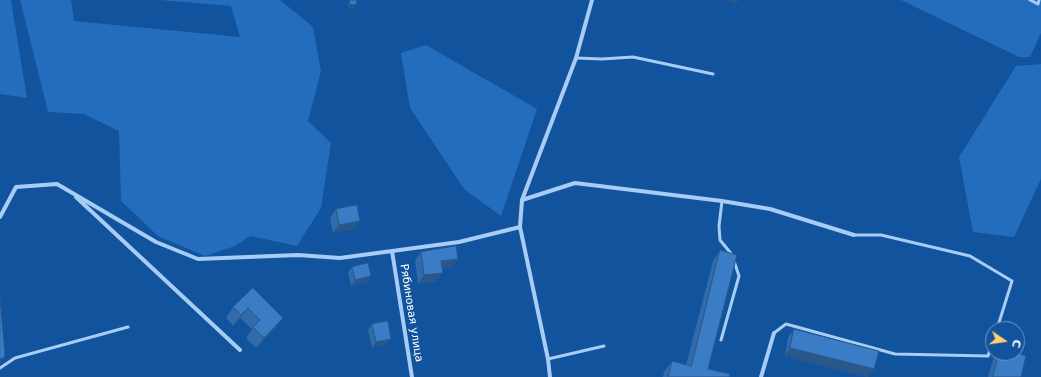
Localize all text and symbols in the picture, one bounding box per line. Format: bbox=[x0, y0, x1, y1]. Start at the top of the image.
street label: Рябиновая улица bbox=[397, 263, 425, 363]
north arrow bbox=[985, 321, 1025, 361]
text: С bbox=[1009, 338, 1023, 349]

